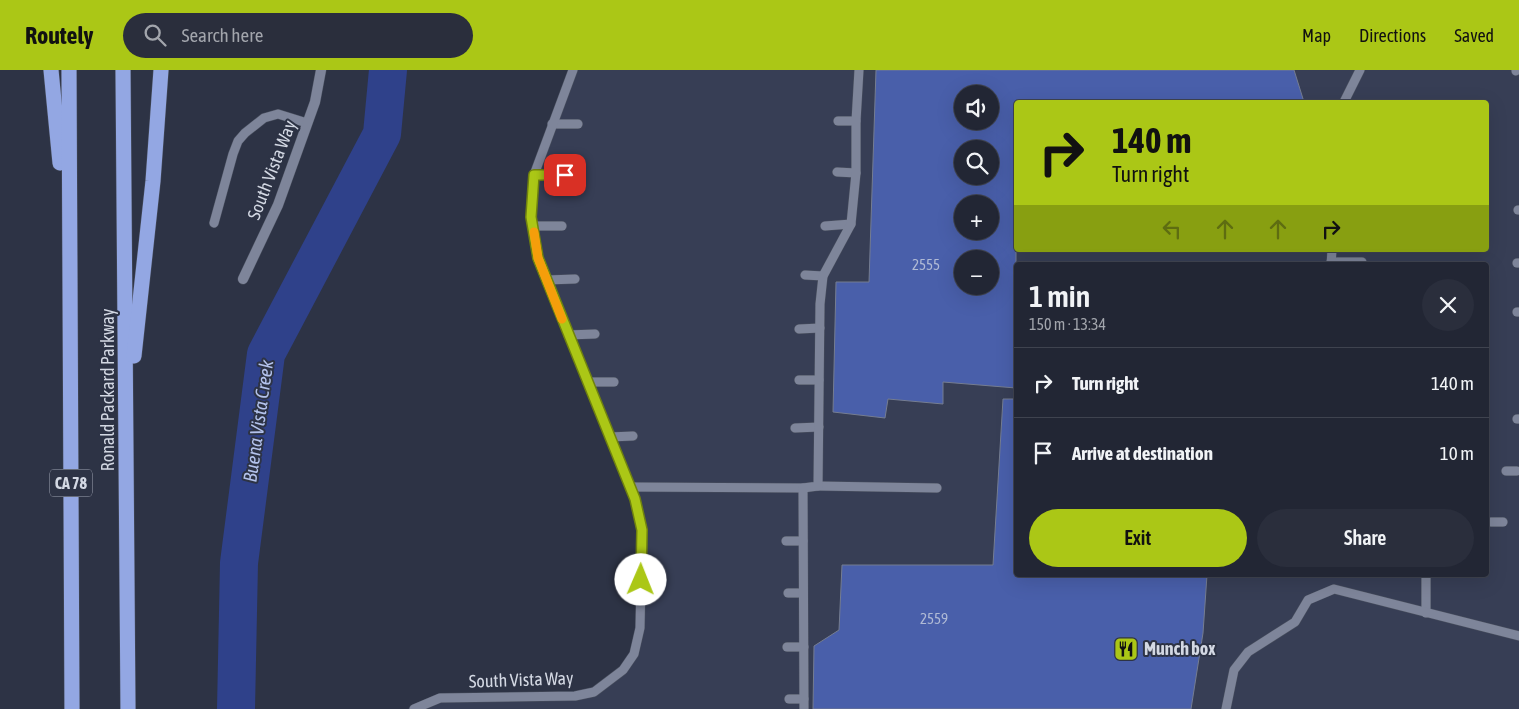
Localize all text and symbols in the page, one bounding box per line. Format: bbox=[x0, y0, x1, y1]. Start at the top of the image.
search box bbox=[123, 13, 473, 58]
icon: search bbox=[141, 21, 169, 49]
text: Routely bbox=[25, 22, 93, 49]
text: Search here bbox=[181, 24, 263, 46]
text: Map bbox=[1302, 25, 1331, 46]
text: Directions bbox=[1359, 25, 1426, 46]
text: Saved bbox=[1454, 25, 1494, 46]
map controls bbox=[954, 85, 999, 295]
button: sound bbox=[954, 85, 999, 130]
street label: South Vista Way bbox=[243, 117, 300, 222]
icon: right bbox=[1029, 120, 1094, 185]
text: 140 m bbox=[1112, 120, 1191, 160]
button: search bbox=[954, 140, 999, 185]
pin bbox=[544, 154, 586, 196]
icon: arrive bbox=[551, 161, 579, 189]
text: Turn right bbox=[1112, 161, 1189, 187]
button: + bbox=[954, 195, 999, 240]
icon: left bbox=[1158, 215, 1186, 243]
icon: ahead bbox=[1211, 215, 1239, 243]
icon: ahead bbox=[1264, 215, 1292, 243]
icon: right bbox=[1317, 215, 1345, 243]
button: − bbox=[954, 250, 999, 295]
house number: 2555 bbox=[912, 256, 940, 273]
text: 1 min bbox=[1029, 279, 1090, 313]
button: close bbox=[1422, 279, 1474, 331]
street label: Ronald Packard Parkway bbox=[97, 309, 118, 471]
text: 150 m · 13:34 bbox=[1029, 315, 1106, 333]
water label: Buena Vista Creek bbox=[239, 358, 278, 484]
icon: right bbox=[1029, 369, 1057, 397]
text: Turn right bbox=[1072, 372, 1139, 394]
text: 140 m bbox=[1431, 372, 1474, 394]
icon: arrive bbox=[1029, 439, 1057, 467]
text: Arrive at destination bbox=[1072, 442, 1213, 464]
text: 10 m bbox=[1440, 442, 1474, 464]
road number: CA 78 bbox=[50, 469, 92, 496]
button: Exit bbox=[1029, 509, 1247, 567]
button: Share bbox=[1257, 509, 1474, 567]
position arrow bbox=[614, 553, 666, 605]
house number: 2559 bbox=[920, 610, 948, 627]
restaurant icon: Munch box bbox=[1113, 636, 1139, 662]
place label: Munch box bbox=[1144, 638, 1216, 659]
street label: South Vista Way bbox=[468, 667, 574, 692]

